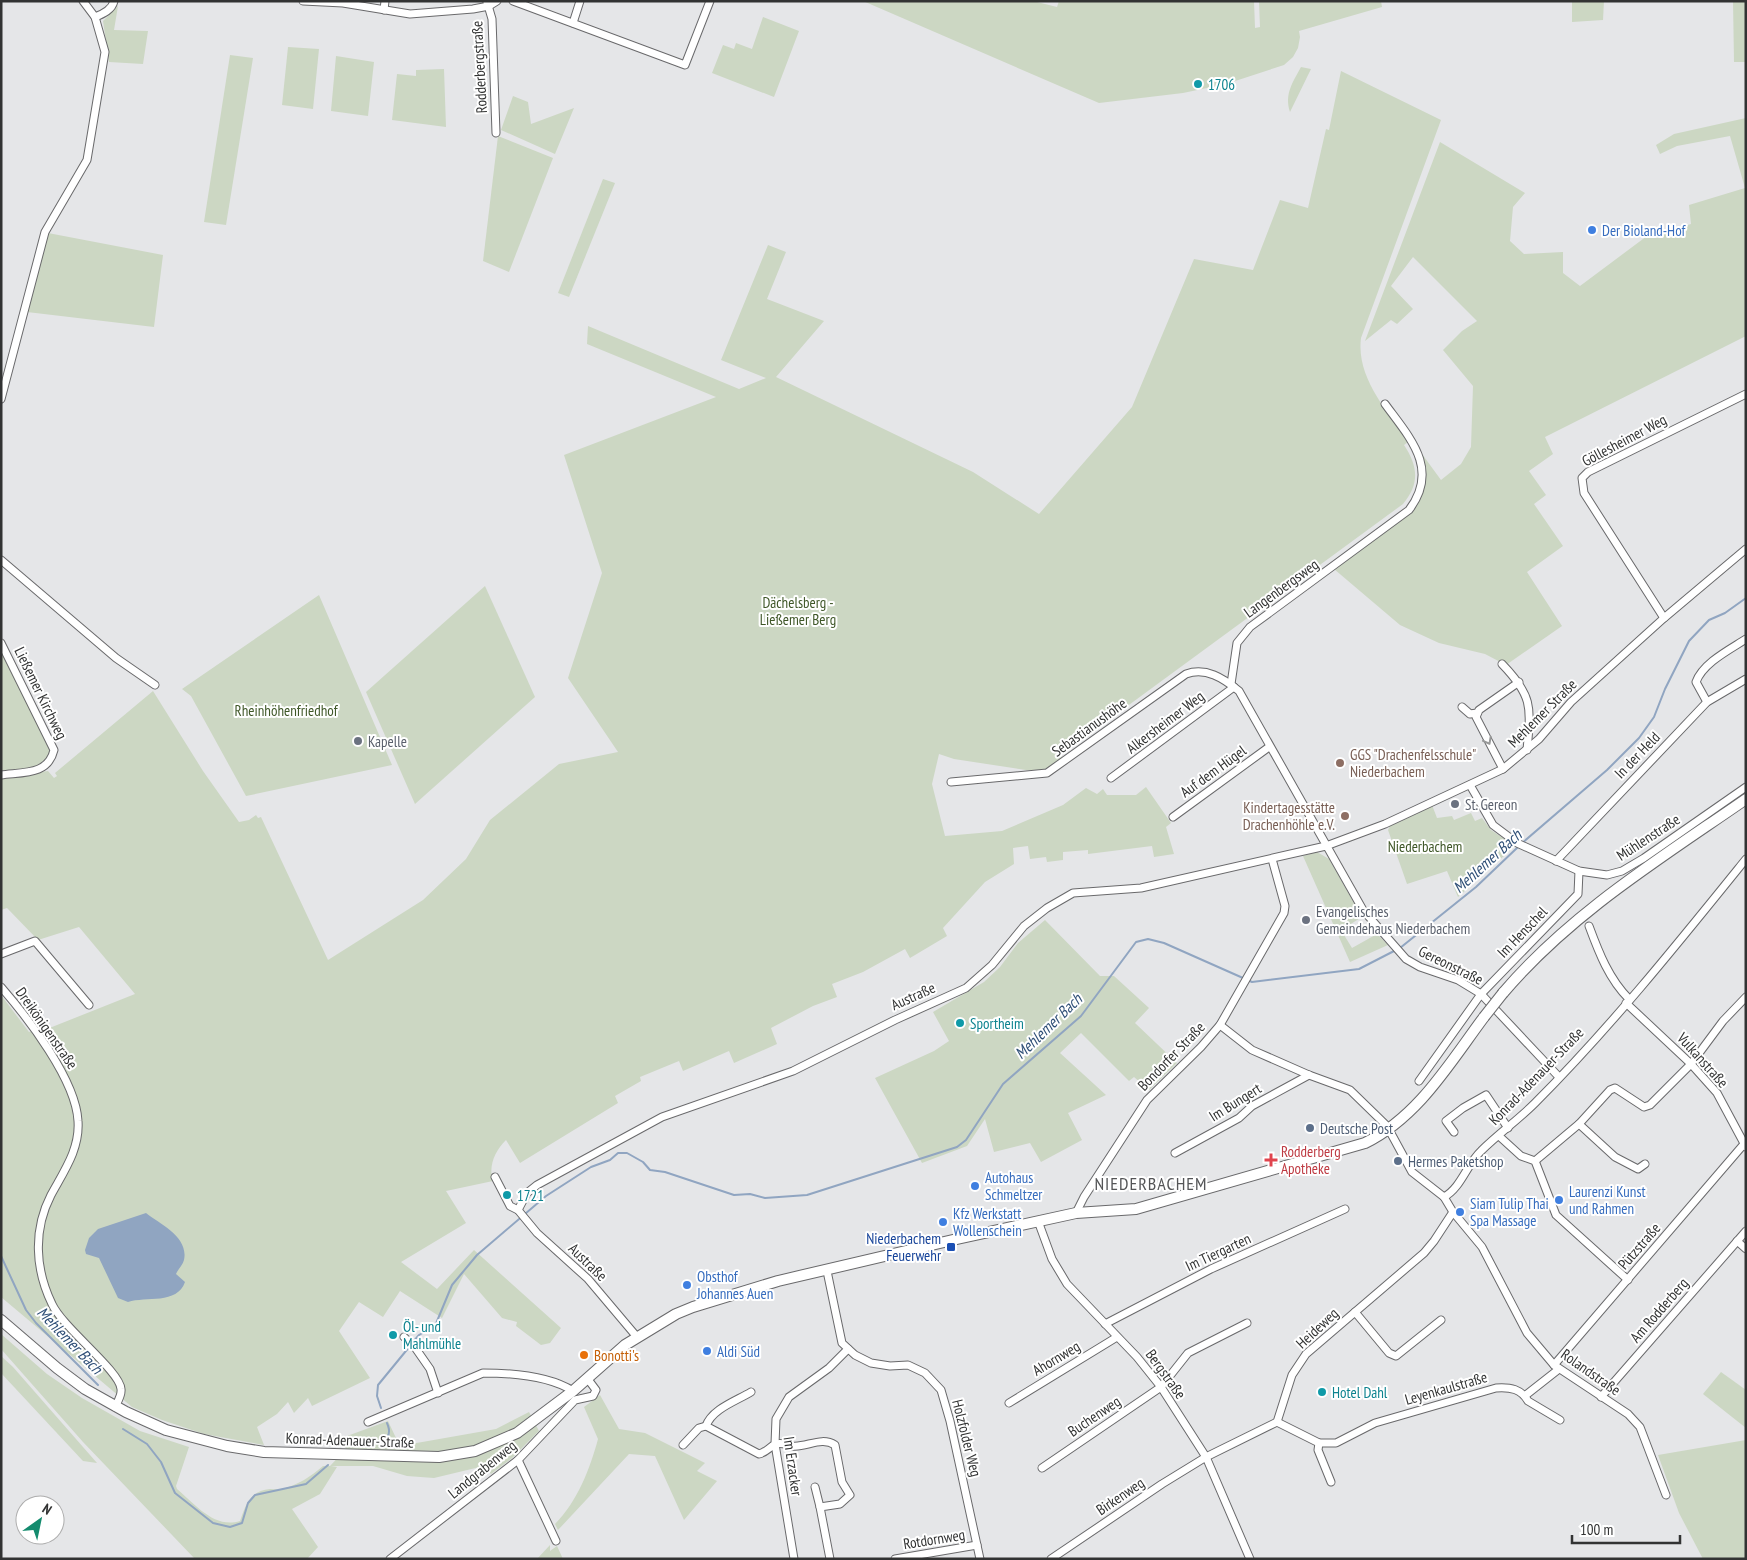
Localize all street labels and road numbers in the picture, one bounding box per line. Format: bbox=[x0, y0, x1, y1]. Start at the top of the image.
street label: Rodderbergstraße bbox=[467, 20, 491, 114]
street label: Göllesheimer Weg bbox=[1578, 410, 1670, 470]
street label: Langenbergsweg bbox=[1240, 555, 1322, 621]
street label: Ließemer Kirchweg bbox=[10, 644, 72, 742]
street label: Mehlemer Straße bbox=[1504, 675, 1580, 751]
street label: Alkersheimer Weg bbox=[1122, 686, 1208, 758]
street label: Sebastianushöhe bbox=[1048, 694, 1130, 760]
street label: In der Held bbox=[1610, 728, 1664, 782]
street label: Auf dem Hügel bbox=[1176, 740, 1250, 801]
street label: Mühlenstraße bbox=[1613, 809, 1683, 865]
street label: Im Henschel bbox=[1493, 902, 1551, 962]
street label: Gereonstraße bbox=[1416, 941, 1486, 989]
street label: Austraße bbox=[888, 978, 938, 1014]
street label: Dreikönigenstraße bbox=[12, 983, 82, 1073]
street label: Bondorfer Straße bbox=[1133, 1018, 1209, 1094]
street label: Konrad-Adenauer-Straße bbox=[1485, 1023, 1587, 1129]
street label: Vulkanstraße bbox=[1673, 1028, 1733, 1091]
street label: Im Bungert bbox=[1205, 1079, 1265, 1125]
street label: Pützstraße bbox=[1614, 1219, 1664, 1273]
street label: Im Tiergarten bbox=[1182, 1229, 1254, 1275]
street label: Austraße bbox=[565, 1239, 611, 1285]
street label: Am Rodderberg bbox=[1626, 1274, 1692, 1346]
street label: Heideweg bbox=[1292, 1304, 1342, 1352]
street label: Ahornweg bbox=[1029, 1336, 1083, 1380]
street label: Bergstraße bbox=[1142, 1345, 1190, 1403]
street label: Rolandstraße bbox=[1557, 1345, 1625, 1399]
street label: Leyenkaulstraße bbox=[1403, 1367, 1489, 1409]
street label: Buchenweg bbox=[1064, 1391, 1124, 1441]
street label: Holzfolder Weg bbox=[948, 1397, 986, 1479]
street label: Konrad-Adenauer-Straße bbox=[285, 1428, 415, 1452]
street label: Im Erzacker bbox=[779, 1435, 807, 1498]
street label: Landgrabenweg bbox=[444, 1436, 520, 1502]
street label: Birkenweg bbox=[1092, 1473, 1148, 1519]
street label: Rotdornweg bbox=[902, 1525, 966, 1553]

